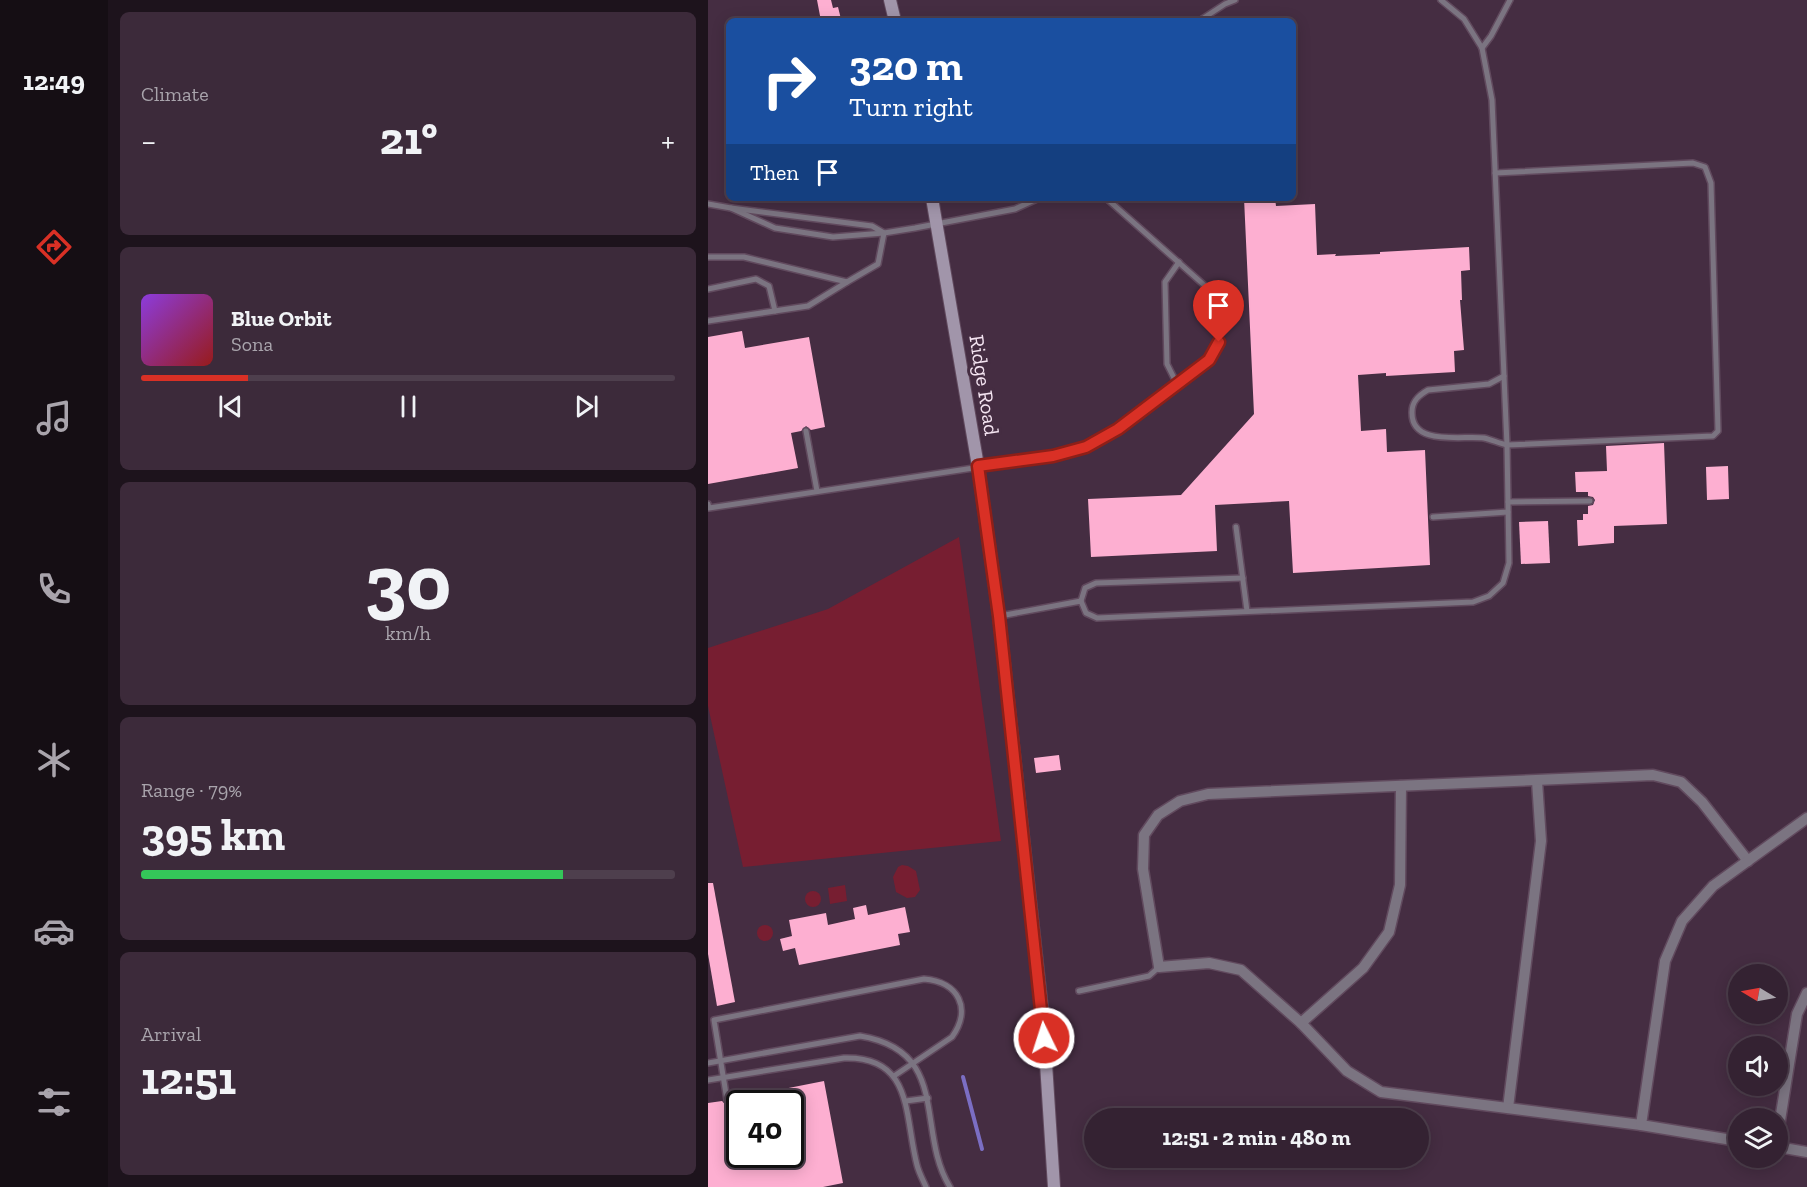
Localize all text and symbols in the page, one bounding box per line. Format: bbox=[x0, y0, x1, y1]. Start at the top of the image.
text: 320 m bbox=[849, 40, 963, 91]
icon: right bbox=[750, 42, 828, 120]
text: 12:49 bbox=[23, 65, 85, 97]
text: Climate bbox=[141, 82, 209, 106]
text: Turn right bbox=[849, 91, 973, 123]
text: 21° bbox=[380, 112, 438, 166]
text: − bbox=[141, 121, 156, 160]
text: + bbox=[661, 121, 675, 160]
icon: arrive bbox=[811, 156, 844, 189]
text: Then bbox=[750, 159, 799, 186]
icon: directions bbox=[33, 226, 75, 268]
pin bbox=[1193, 280, 1244, 342]
icon: arrive bbox=[1202, 289, 1235, 322]
text: Blue Orbit bbox=[231, 305, 331, 332]
text: Sona bbox=[231, 332, 273, 356]
street label: Ridge Road bbox=[964, 333, 1005, 438]
icon: previous bbox=[214, 390, 247, 423]
icon: pause bbox=[392, 390, 425, 423]
icon: next bbox=[570, 390, 603, 423]
icon: music bbox=[33, 397, 75, 439]
text: 30 bbox=[365, 535, 451, 629]
icon: phone bbox=[33, 568, 75, 610]
text: km/h bbox=[385, 621, 431, 645]
icon: climate bbox=[33, 739, 75, 781]
text: Range · 79% bbox=[141, 778, 242, 802]
text: 395 km bbox=[141, 808, 285, 862]
icon: car bbox=[33, 910, 75, 952]
north arrow bbox=[1728, 964, 1788, 1024]
map controls bbox=[1728, 964, 1788, 1168]
position arrow bbox=[1012, 1006, 1076, 1070]
text: Arrival bbox=[141, 1022, 201, 1046]
button: sound bbox=[1728, 1036, 1788, 1096]
text: 12:51 bbox=[141, 1052, 236, 1106]
icon: filters bbox=[33, 1081, 75, 1123]
speed limit sign: 40 bbox=[726, 1090, 804, 1168]
button: layers bbox=[1728, 1108, 1788, 1168]
text: 12:51 · 2 min · 480 m bbox=[1162, 1124, 1351, 1151]

